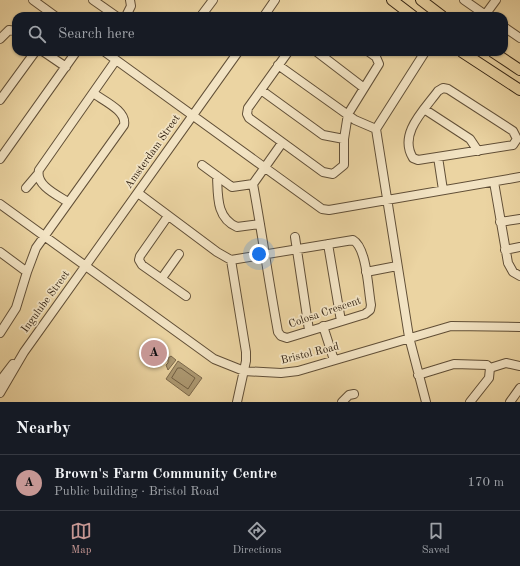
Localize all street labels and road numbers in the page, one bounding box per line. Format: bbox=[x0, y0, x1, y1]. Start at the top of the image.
street label: Amsterdam Street bbox=[123, 113, 183, 191]
street label: Ingulube Street bbox=[20, 269, 72, 335]
street label: Colosa Crescent bbox=[287, 295, 363, 331]
street label: Bristol Road bbox=[280, 341, 341, 367]

